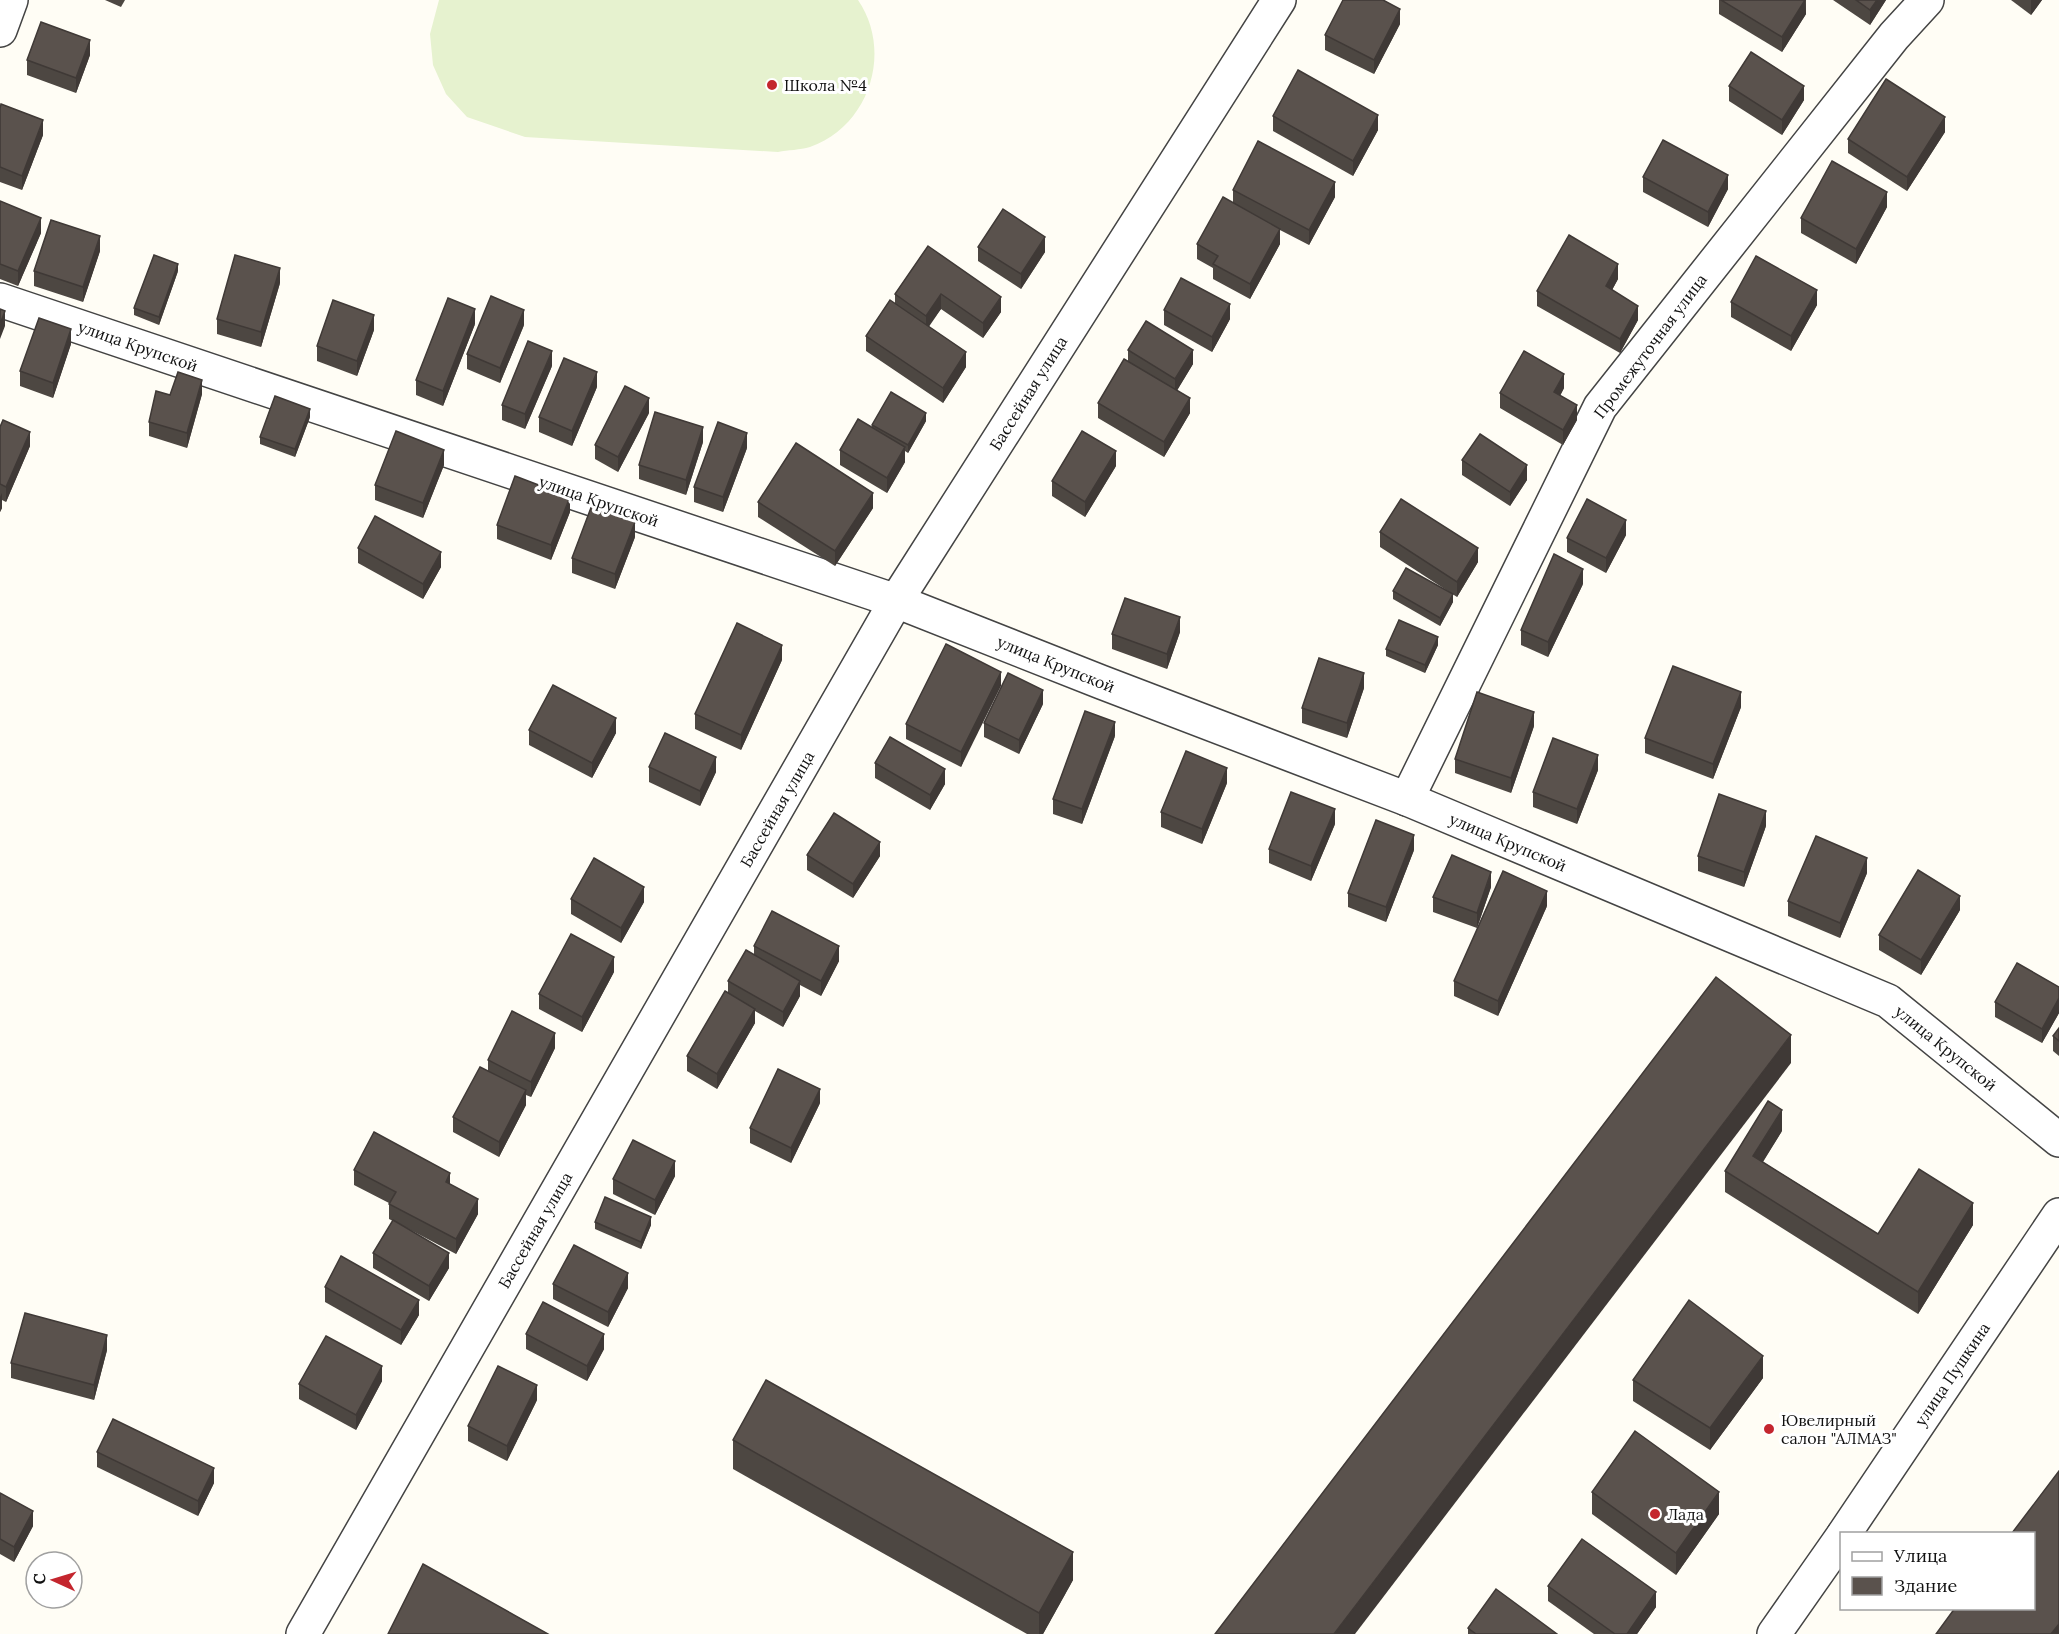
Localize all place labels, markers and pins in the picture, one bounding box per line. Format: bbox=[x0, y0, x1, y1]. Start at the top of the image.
place label: Школа №4 bbox=[784, 75, 867, 95]
marker: Школа №4 bbox=[765, 78, 779, 92]
place label: Ювелирный салон "АЛМАЗ" bbox=[1781, 1410, 1897, 1448]
marker: Ювелирный салон "АЛМАЗ" bbox=[1762, 1422, 1776, 1436]
place label: Лада bbox=[1667, 1504, 1704, 1524]
marker: Лада bbox=[1648, 1507, 1662, 1521]

